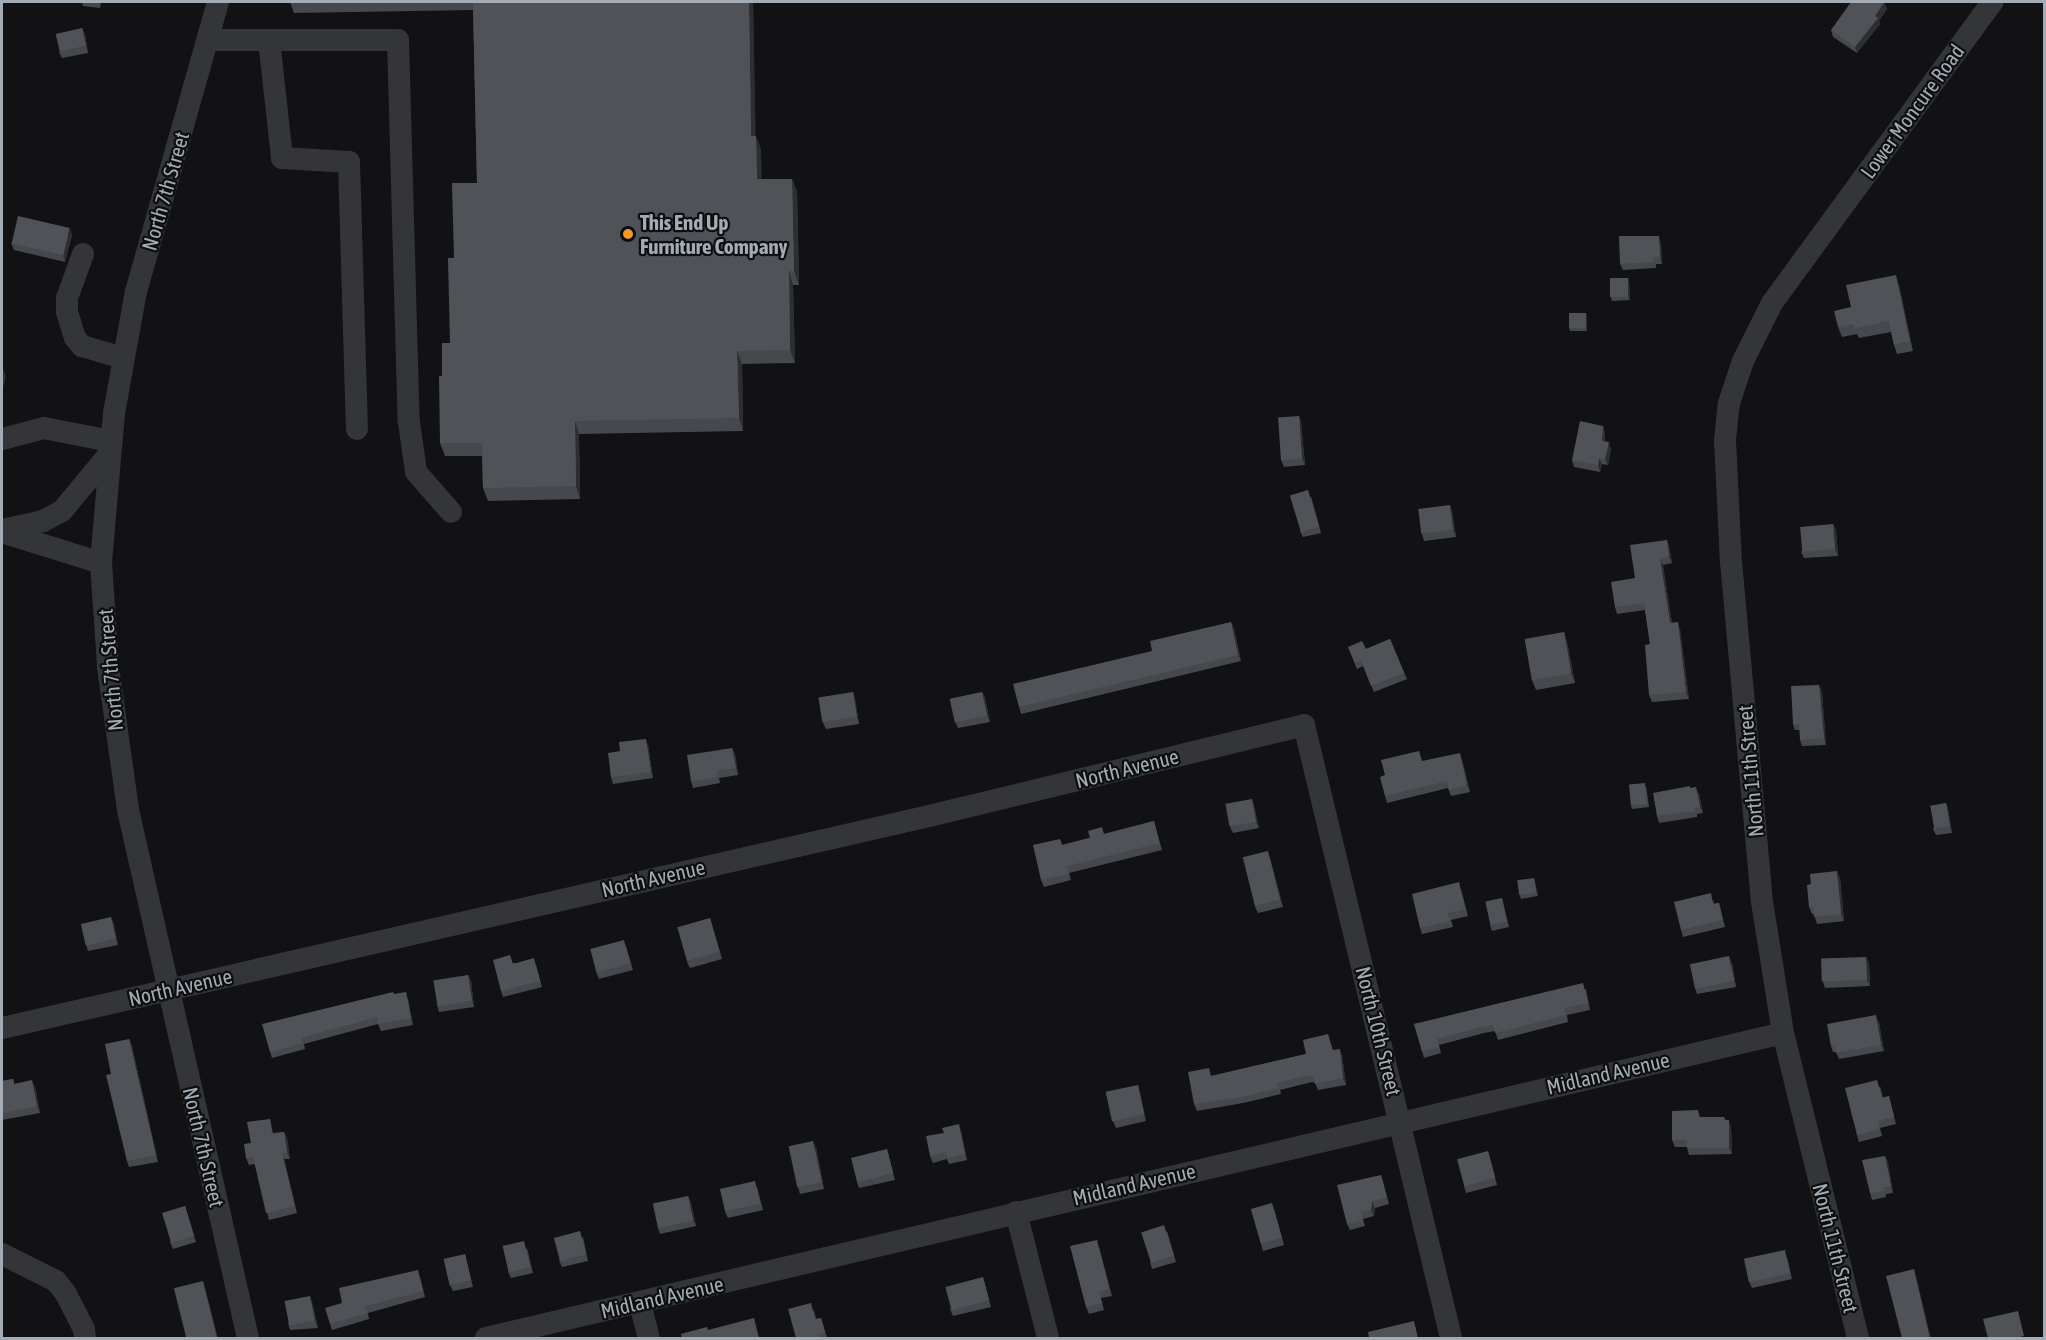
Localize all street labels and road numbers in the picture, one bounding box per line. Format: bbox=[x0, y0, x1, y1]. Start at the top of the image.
street label: Lower Moncure Road bbox=[1855, 39, 1969, 183]
street label: North 7th Street bbox=[136, 129, 194, 253]
street label: North 7th Street bbox=[92, 608, 128, 732]
street label: North 11th Street bbox=[1732, 704, 1768, 838]
street label: North Avenue bbox=[1073, 743, 1181, 793]
street label: North Avenue bbox=[599, 854, 707, 902]
street label: North Avenue bbox=[126, 963, 234, 1011]
street label: North 10th Street bbox=[1351, 964, 1407, 1098]
street label: Midland Avenue bbox=[1544, 1047, 1672, 1099]
street label: North 7th Street bbox=[178, 1085, 230, 1209]
street label: Midland Avenue bbox=[1070, 1158, 1198, 1210]
street label: North 11th Street bbox=[1808, 1181, 1864, 1315]
street label: Midland Avenue bbox=[598, 1271, 726, 1323]

